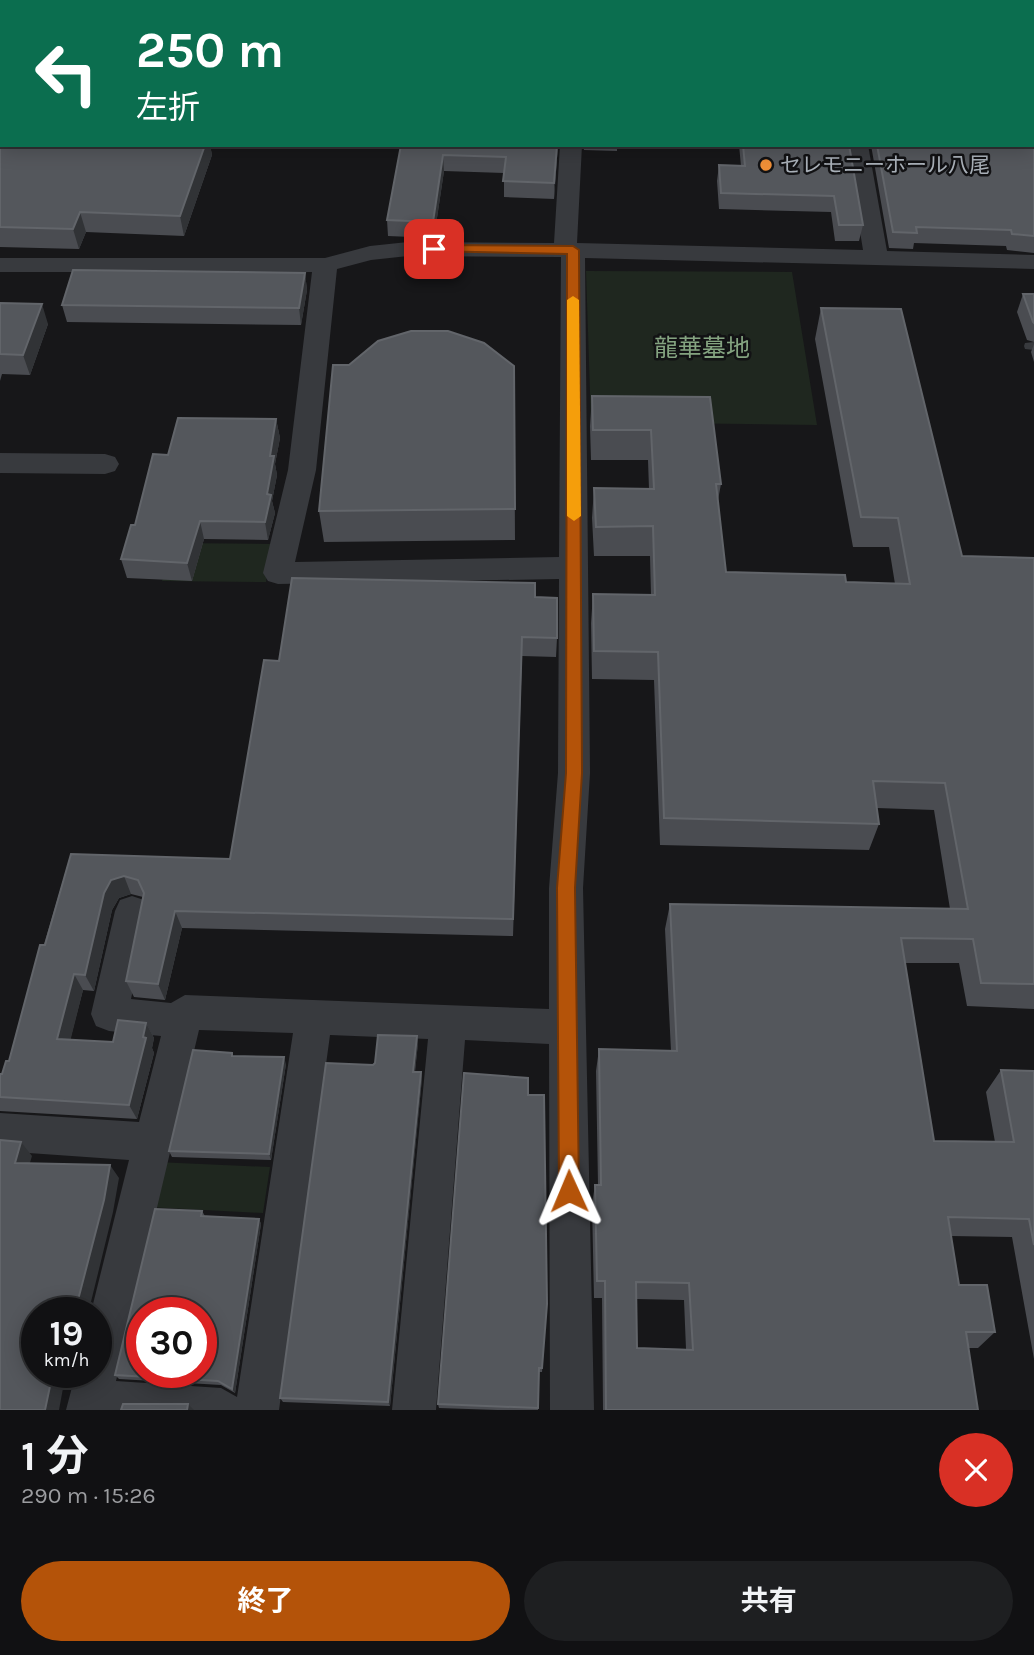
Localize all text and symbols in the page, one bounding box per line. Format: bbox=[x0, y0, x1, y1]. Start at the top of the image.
text: 250 m bbox=[136, 22, 284, 79]
icon: left bbox=[21, 28, 112, 119]
text: 左折 bbox=[136, 89, 200, 126]
place label: セレモニーホール八尾 bbox=[780, 153, 990, 177]
marker: セレモニーホール八尾 bbox=[758, 157, 774, 173]
pin bbox=[404, 219, 464, 279]
icon: arrive bbox=[415, 230, 453, 268]
park label: 龍華墓地 bbox=[654, 334, 750, 362]
position arrow bbox=[532, 1154, 606, 1228]
speed limit sign: 30 bbox=[126, 1297, 217, 1388]
text: 19 bbox=[50, 1313, 83, 1354]
text: km/h bbox=[44, 1349, 89, 1371]
text: 1 分 bbox=[21, 1431, 89, 1481]
button: close bbox=[939, 1433, 1013, 1507]
text: 290 m · 15:26 bbox=[21, 1482, 156, 1509]
button: 終了 bbox=[21, 1561, 510, 1641]
button: 共有 bbox=[524, 1561, 1013, 1641]

